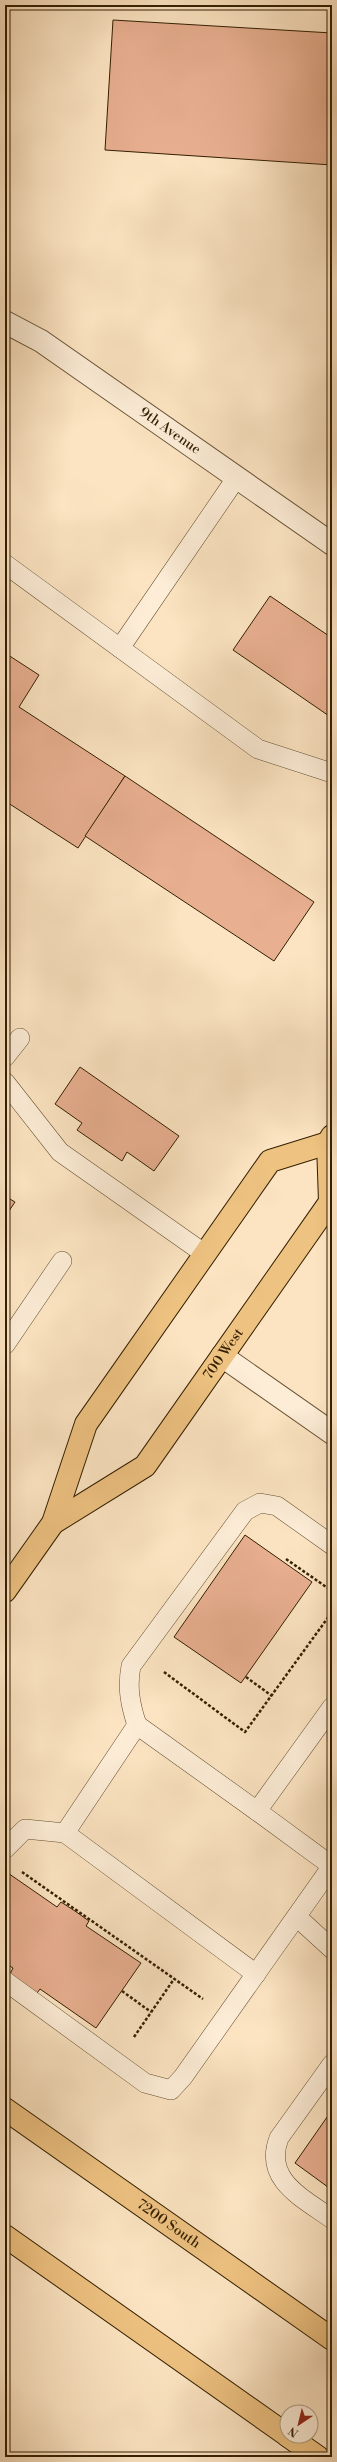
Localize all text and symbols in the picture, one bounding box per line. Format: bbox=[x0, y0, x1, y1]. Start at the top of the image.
street label: 9th Avenue bbox=[136, 403, 204, 459]
street label: 700 West bbox=[199, 1325, 248, 1383]
street label: 7200 South bbox=[133, 2195, 204, 2253]
north arrow bbox=[279, 2404, 319, 2444]
text: N bbox=[286, 2423, 301, 2440]

